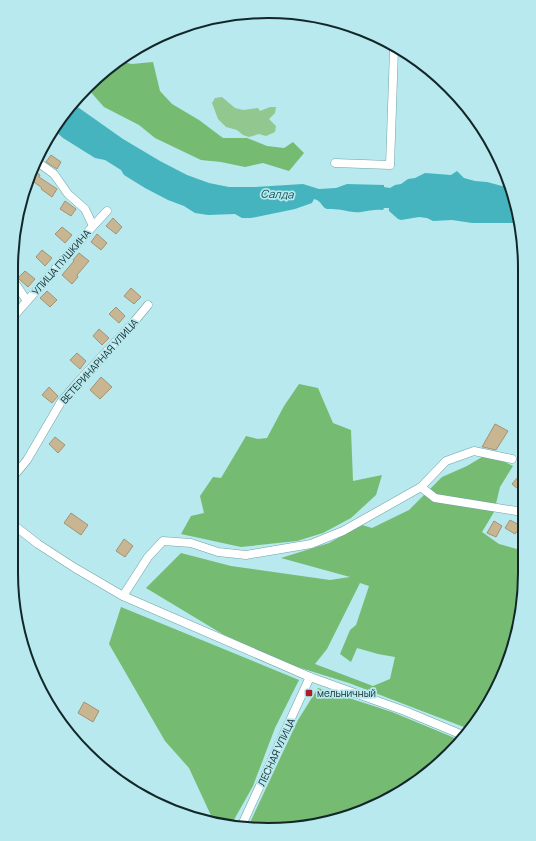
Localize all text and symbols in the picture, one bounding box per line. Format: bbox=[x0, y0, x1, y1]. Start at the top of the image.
water label: Салда bbox=[260, 185, 295, 202]
street label: УЛИЦА ПУШКИНА bbox=[28, 226, 94, 298]
street label: ВЕТЕРИНАРНАЯ УЛИЦА bbox=[57, 315, 141, 407]
place label: мельничный bbox=[317, 686, 376, 700]
marker: мельничный bbox=[304, 688, 314, 698]
street label: ЛЕСНАЯ УЛИЦА bbox=[254, 715, 298, 788]

